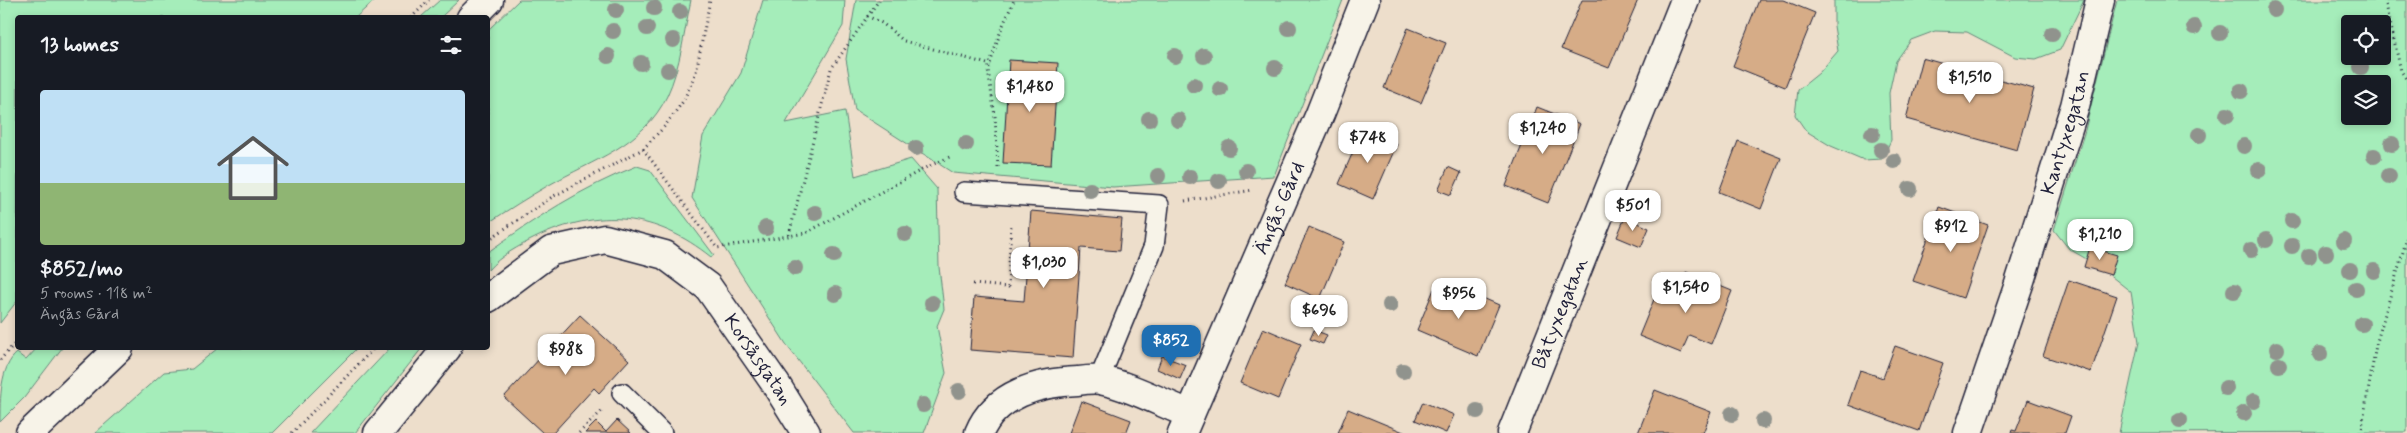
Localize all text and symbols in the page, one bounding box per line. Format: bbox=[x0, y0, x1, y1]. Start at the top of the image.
map controls bbox=[2341, 15, 2391, 125]
button: locate bbox=[2341, 15, 2391, 65]
text: 13 homes bbox=[40, 31, 119, 59]
icon: filters bbox=[437, 31, 465, 59]
pin: $1,510 bbox=[1929, 62, 2011, 104]
text: $1,510 bbox=[1948, 67, 1992, 88]
street label: Kantyxegatan bbox=[2034, 68, 2096, 198]
pin: $1,480 bbox=[989, 70, 1071, 113]
button: layers bbox=[2341, 75, 2391, 125]
text: $1,480 bbox=[1006, 76, 1054, 97]
pin: $1,240 bbox=[1502, 112, 1584, 155]
text: $1,240 bbox=[1520, 118, 1566, 139]
pin: $748 bbox=[1338, 121, 1398, 164]
icon: home bbox=[208, 123, 298, 213]
text: $748 bbox=[1349, 127, 1387, 148]
street label: Ängås Gård bbox=[1247, 157, 1311, 259]
pin: $501 bbox=[1603, 190, 1663, 232]
text: $501 bbox=[1616, 195, 1650, 216]
pin: $912 bbox=[1921, 210, 1981, 253]
text: $912 bbox=[1934, 216, 1968, 237]
pin: $1,210 bbox=[2059, 218, 2141, 261]
text: $1,210 bbox=[2078, 224, 2122, 245]
pin: $1,030 bbox=[1003, 246, 1085, 289]
text: $1,030 bbox=[1022, 252, 1066, 273]
street label: Båtyxegatan bbox=[1525, 253, 1594, 373]
text: $852/mo bbox=[40, 255, 123, 283]
pin: $1,540 bbox=[1645, 272, 1727, 314]
text: $1,540 bbox=[1663, 277, 1709, 298]
pin: $956 bbox=[1429, 278, 1489, 320]
text: 5 rooms · 118 m² bbox=[40, 283, 153, 304]
text: $956 bbox=[1442, 283, 1476, 304]
pin: $696 bbox=[1289, 294, 1349, 337]
text: $696 bbox=[1302, 300, 1336, 321]
text: Ängås Gård bbox=[40, 304, 119, 325]
street label: Korsåsgatan bbox=[717, 308, 799, 411]
pin: $852 bbox=[1141, 324, 1201, 367]
text: $852 bbox=[1153, 330, 1189, 351]
pin: $988 bbox=[536, 334, 596, 376]
text: $988 bbox=[549, 339, 583, 360]

